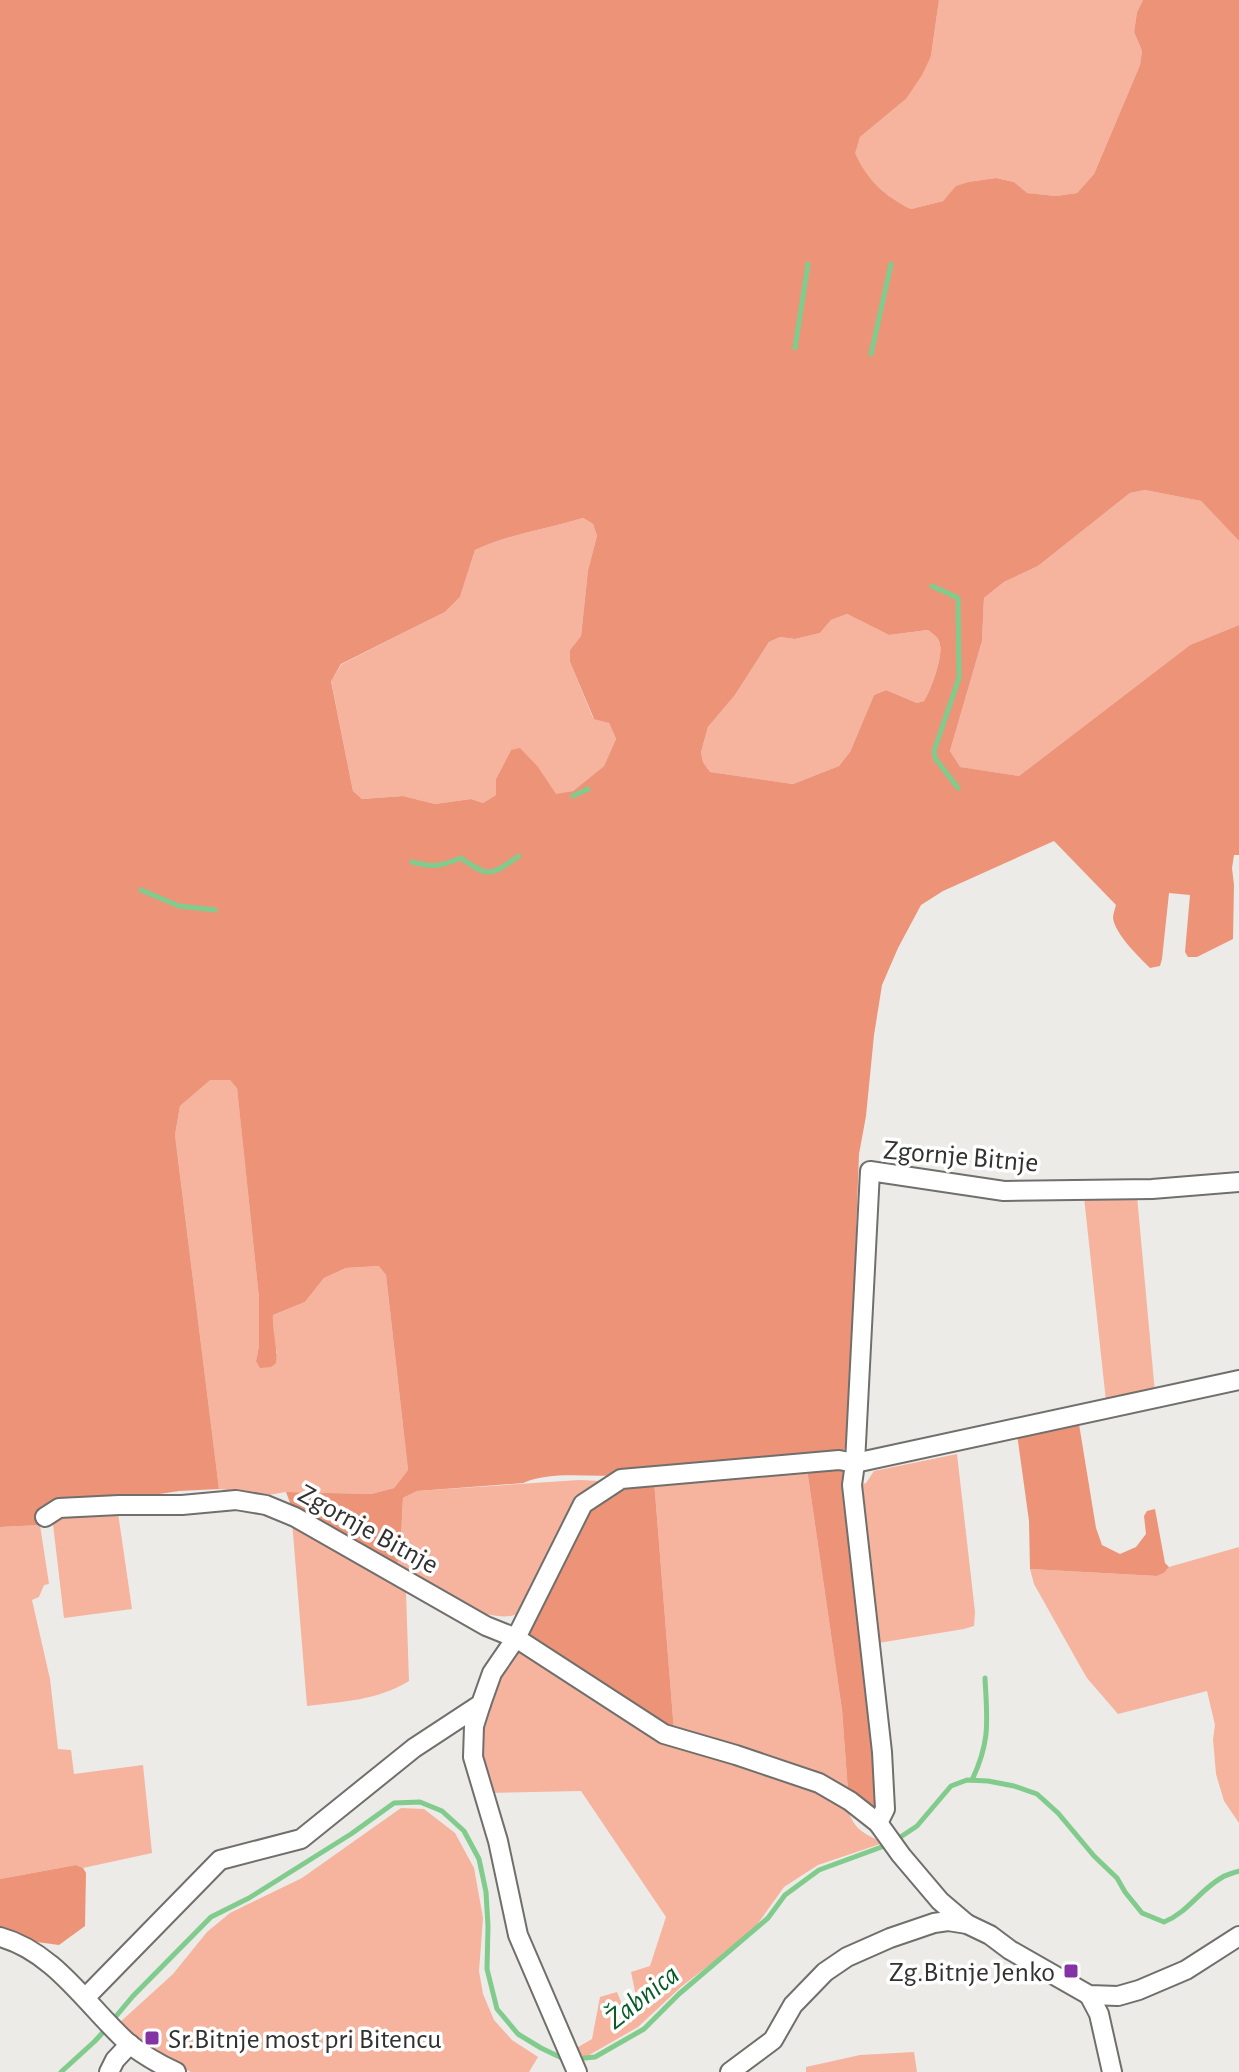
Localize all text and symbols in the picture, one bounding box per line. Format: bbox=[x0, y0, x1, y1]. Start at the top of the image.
street label: Zgornje Bitnje bbox=[882, 1136, 1039, 1178]
street label: Zgornje Bitnje bbox=[293, 1480, 443, 1580]
water label: Žabnica bbox=[599, 1957, 685, 2035]
place label: Zg.Bitnje Jenko bbox=[889, 1959, 1055, 1987]
marker: Zg.Bitnje Jenko bbox=[1062, 1962, 1080, 1980]
place label: Sr.Bitnje most pri Bitencu bbox=[168, 2026, 441, 2054]
marker: Sr.Bitnje most pri Bitencu bbox=[143, 2029, 161, 2047]

